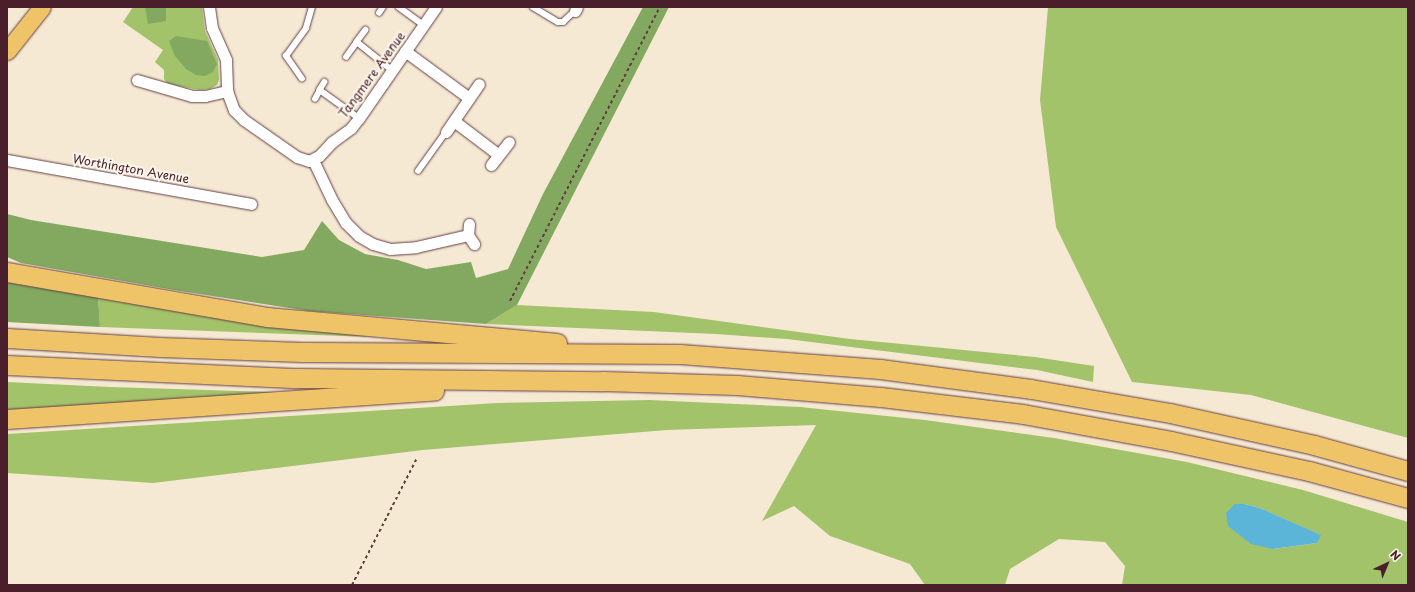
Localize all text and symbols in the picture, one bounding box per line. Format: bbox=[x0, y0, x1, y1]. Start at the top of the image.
street label: Tangmere Avenue bbox=[336, 29, 408, 121]
street label: Worthington Avenue bbox=[72, 152, 190, 186]
north arrow bbox=[1367, 544, 1407, 584]
text: N bbox=[1387, 546, 1405, 564]

